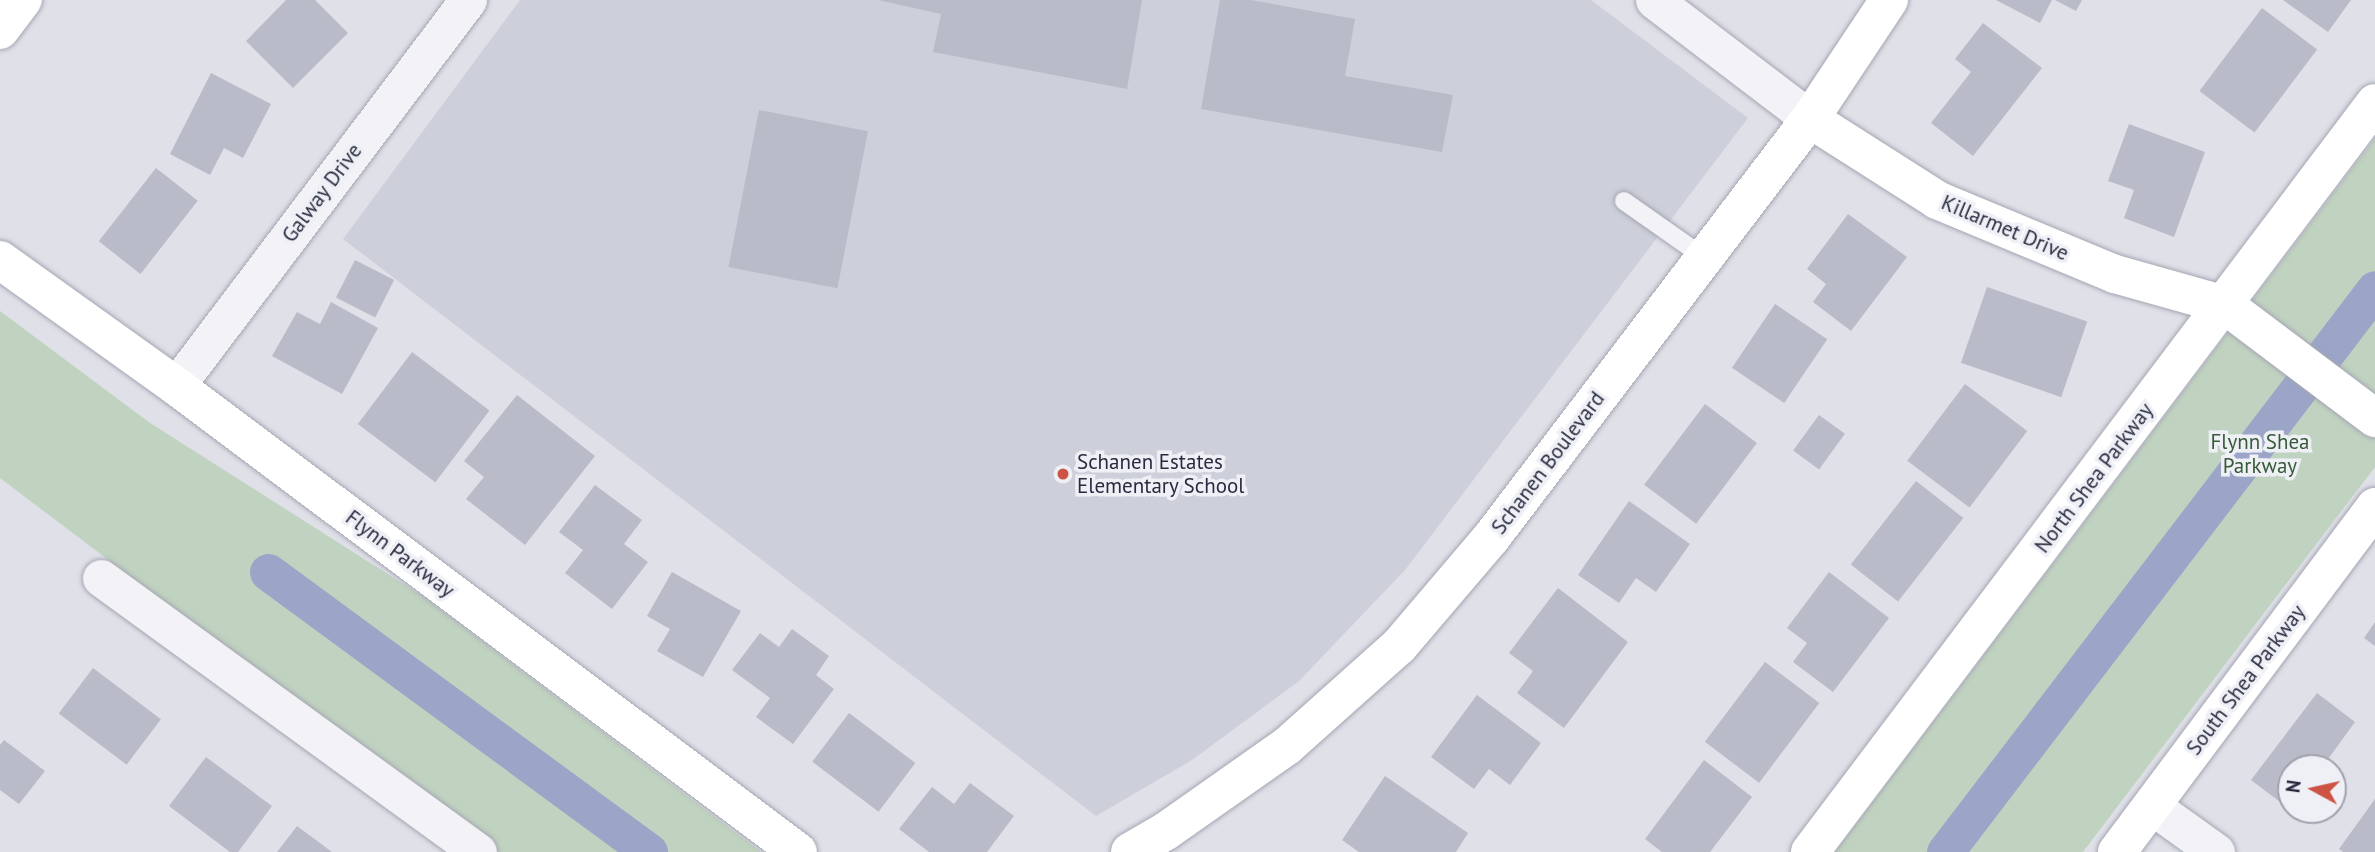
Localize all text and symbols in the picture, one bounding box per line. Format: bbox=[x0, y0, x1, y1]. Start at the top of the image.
street label: Galway Drive bbox=[277, 138, 367, 248]
street label: Killarmet Drive bbox=[1938, 190, 2072, 266]
street label: Schanen Boulevard bbox=[1486, 387, 1610, 539]
street label: North Shea Parkway bbox=[2029, 398, 2159, 558]
park label: Flynn Shea Parkway bbox=[2210, 429, 2310, 479]
place label: Schanen Estates Elementary School bbox=[1077, 449, 1245, 499]
marker: Schanen Estates Elementary School bbox=[1055, 466, 1071, 482]
street label: Flynn Parkway bbox=[341, 505, 459, 603]
street label: South Shea Parkway bbox=[2181, 600, 2311, 760]
north arrow bbox=[2277, 754, 2347, 824]
text: N bbox=[2280, 779, 2306, 794]

